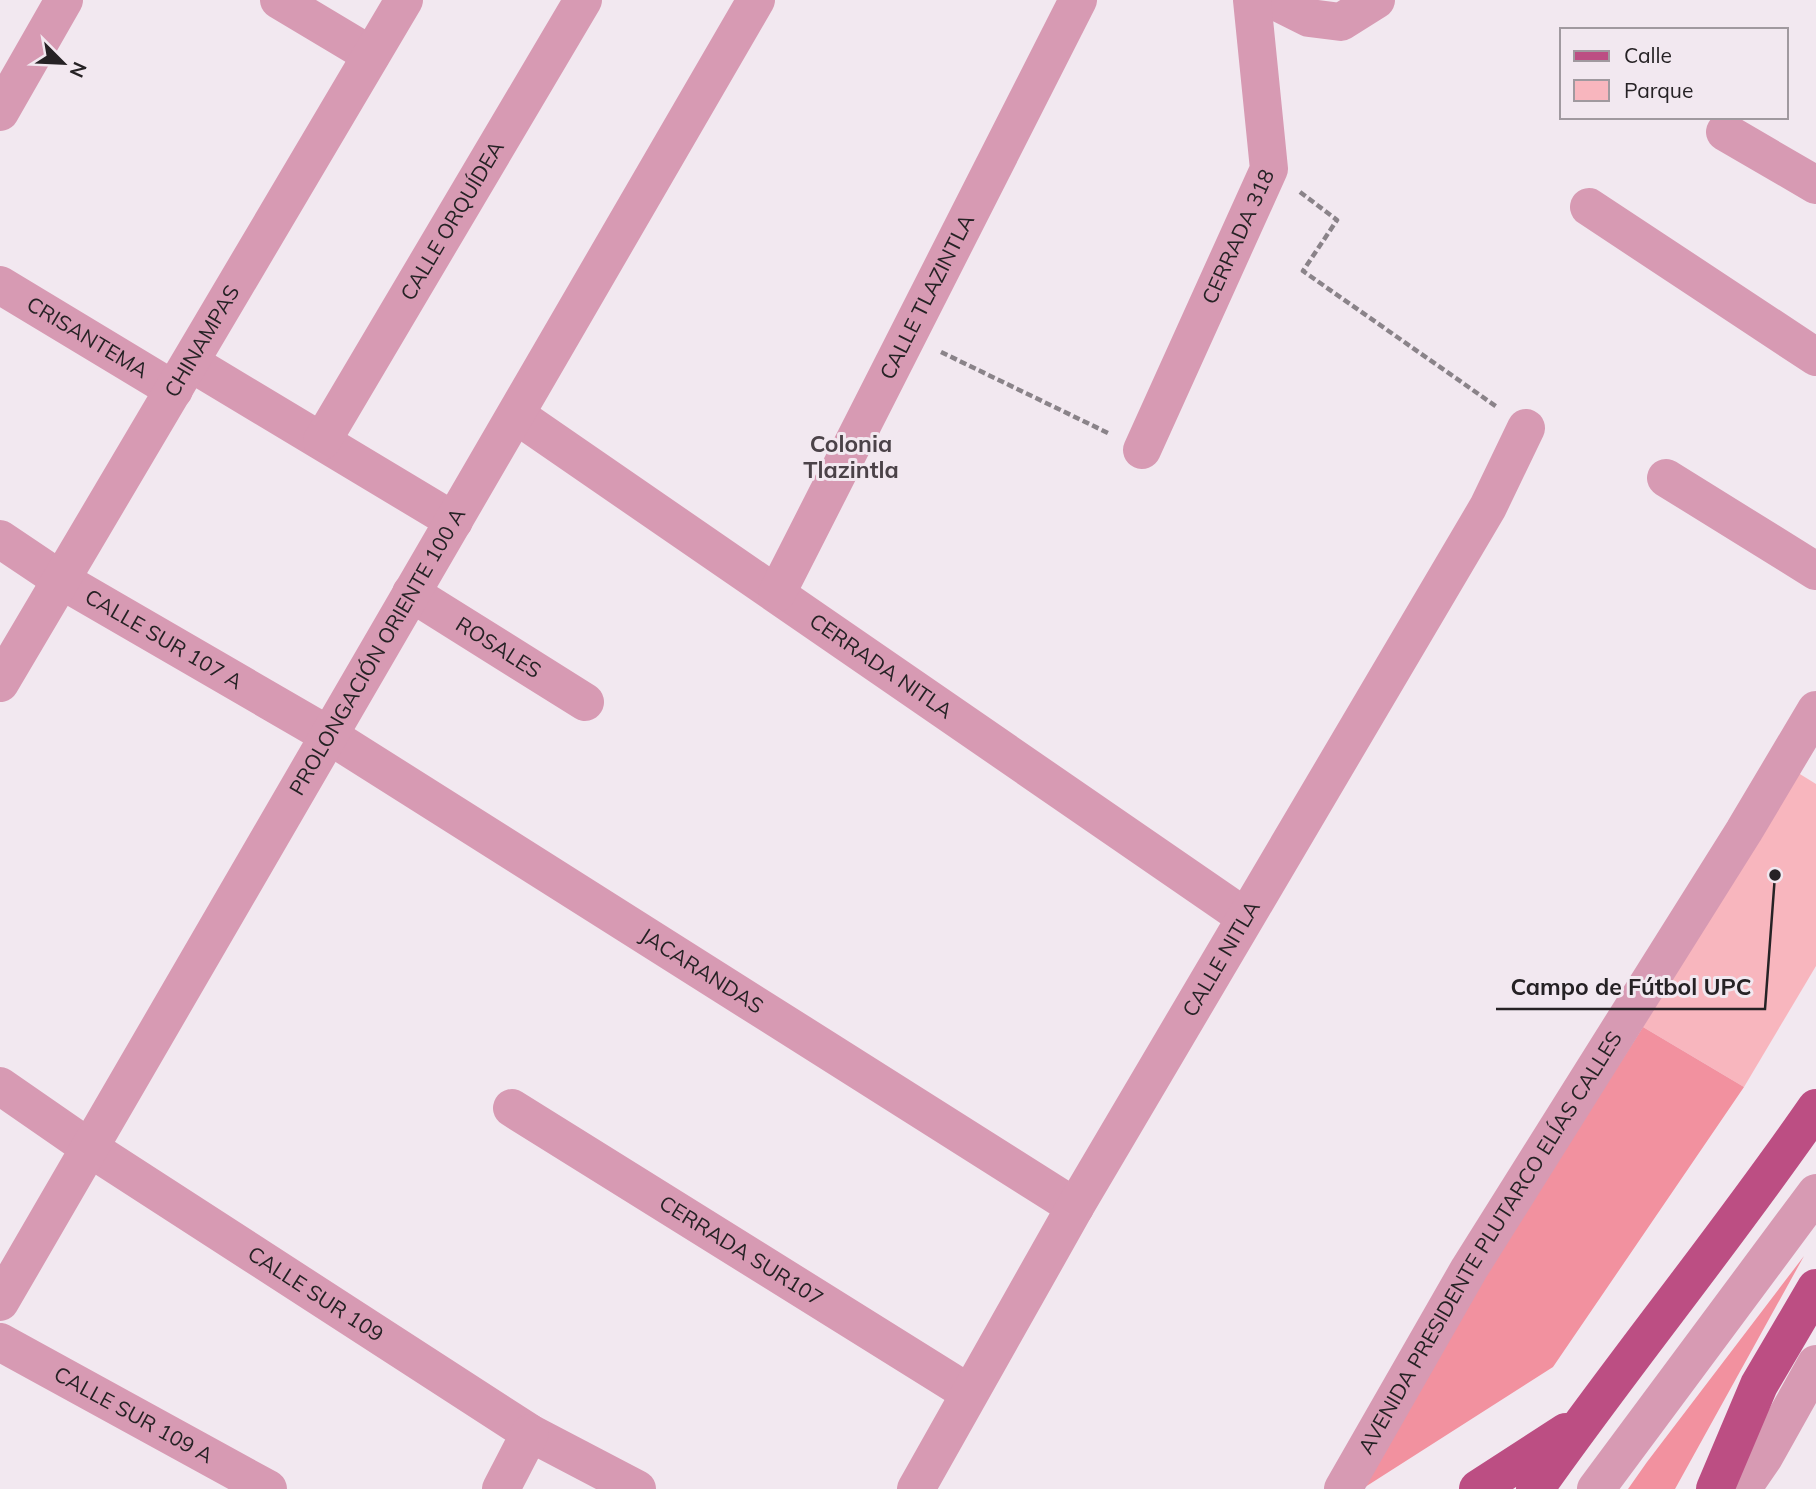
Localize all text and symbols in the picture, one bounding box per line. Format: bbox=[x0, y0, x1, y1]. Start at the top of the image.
north arrow bbox=[28, 28, 98, 98]
legend bbox=[1560, 28, 1788, 119]
text: Calle bbox=[1624, 42, 1672, 68]
text: N bbox=[65, 58, 92, 81]
text: Parque bbox=[1624, 77, 1693, 103]
street label: CALLE ORQUÍDEA bbox=[394, 135, 509, 305]
street label: CERRADA 318 bbox=[1196, 165, 1279, 308]
street label: CALLE TLAZINTLA bbox=[874, 209, 979, 384]
street label: CHINAMPAS bbox=[158, 280, 244, 401]
street label: CRISANTEMA bbox=[22, 290, 154, 384]
district label: Colonia Tlazintla bbox=[803, 429, 899, 484]
street label: PROLONGACIÓN ORIENTE 100 A bbox=[283, 502, 471, 800]
street label: CALLE SUR 107 A bbox=[81, 583, 248, 695]
street label: CERRADA NITLA bbox=[805, 607, 958, 724]
street label: ROSALES bbox=[451, 610, 546, 683]
street label: CALLE NITLA bbox=[1176, 895, 1265, 1021]
street label: JACARANDAS bbox=[636, 921, 769, 1019]
callout: Campo de Fútbol UPC bbox=[1496, 965, 1765, 1009]
text: Campo de Fútbol UPC bbox=[1510, 972, 1752, 1001]
street label: AVENIDA PRESIDENTE PLUTARCO ELÍAS CALLES bbox=[1352, 1026, 1627, 1458]
street label: CERRADA SUR107 bbox=[655, 1189, 828, 1311]
street label: CALLE SUR 109 bbox=[243, 1240, 389, 1347]
street label: CALLE SUR 109 A bbox=[50, 1360, 218, 1469]

